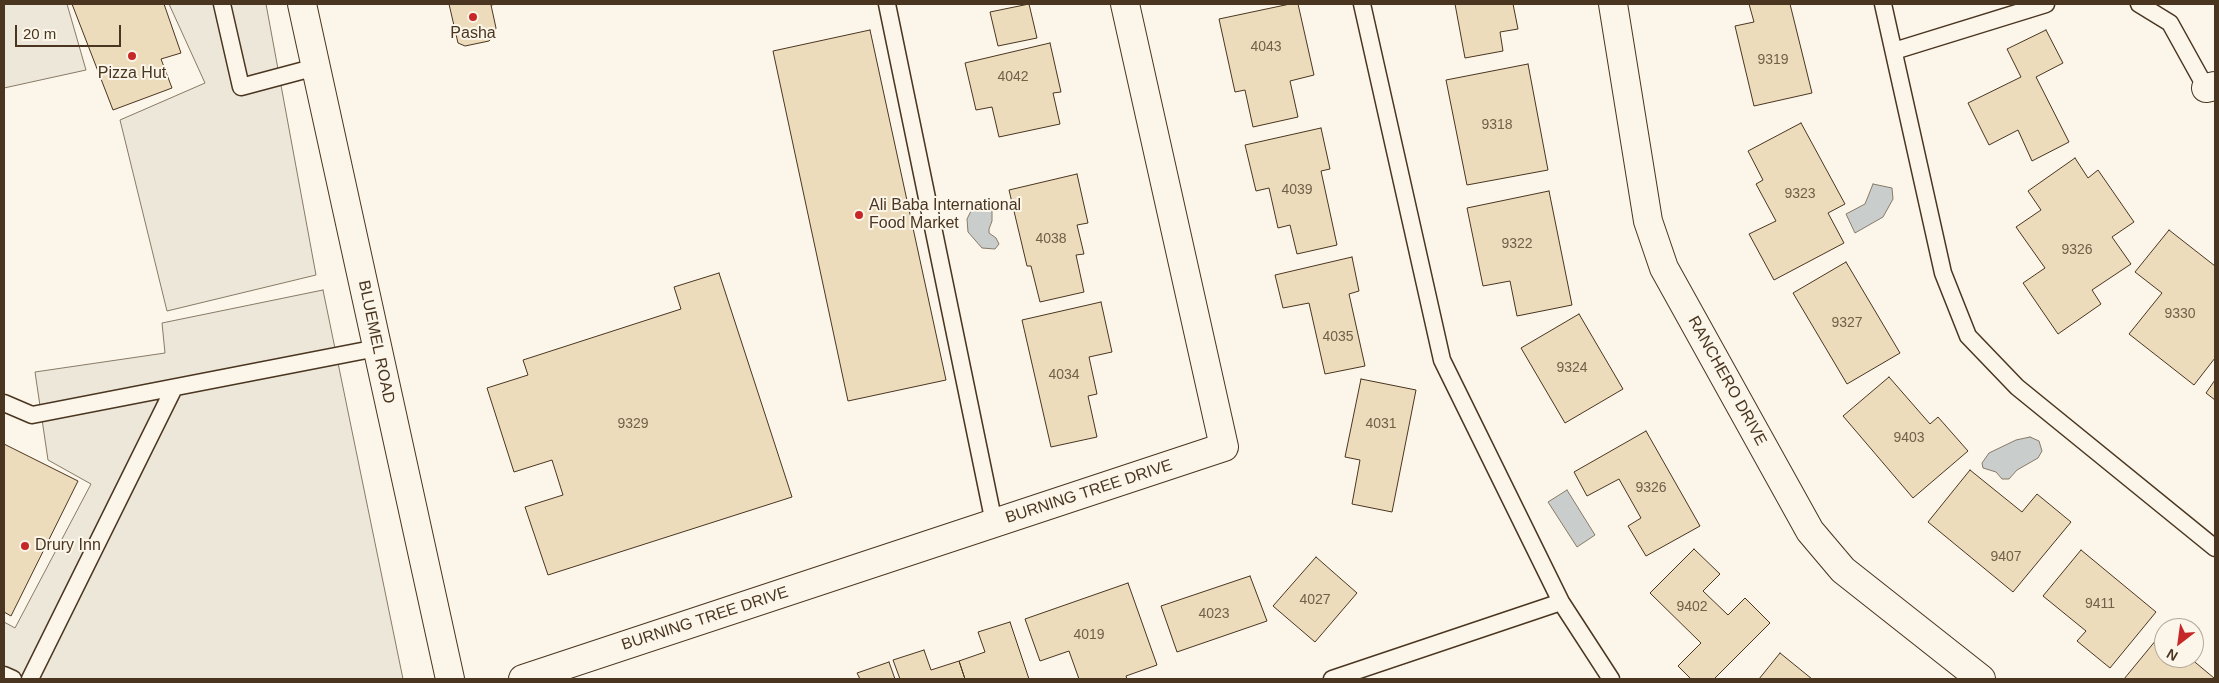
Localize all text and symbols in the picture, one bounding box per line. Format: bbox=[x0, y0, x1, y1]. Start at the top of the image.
marker: Pasha bbox=[467, 11, 479, 23]
scale bar bbox=[18, 15, 124, 47]
place label: Pasha bbox=[450, 24, 496, 44]
text: 20 m bbox=[23, 25, 56, 42]
house number: 4043 bbox=[1250, 39, 1282, 55]
marker: Pizza Hut bbox=[126, 50, 138, 62]
house number: 9319 bbox=[1757, 52, 1789, 68]
place label: Pizza Hut bbox=[98, 64, 166, 84]
house number: 4042 bbox=[997, 69, 1029, 85]
house number: 9318 bbox=[1481, 117, 1513, 133]
house number: 4039 bbox=[1281, 182, 1313, 198]
house number: 9323 bbox=[1784, 186, 1816, 202]
place label: Ali Baba International Food Market bbox=[869, 196, 1021, 234]
marker: Ali Baba International Food Market bbox=[853, 209, 865, 221]
house number: 4038 bbox=[1035, 231, 1067, 247]
house number: 9322 bbox=[1501, 236, 1533, 252]
house number: 9326 bbox=[2061, 242, 2093, 258]
street label: BLUEMEL ROAD bbox=[354, 279, 398, 405]
house number: 9330 bbox=[2164, 306, 2196, 322]
street label: RANCHERO DRIVE bbox=[1683, 313, 1771, 449]
house number: 9327 bbox=[1831, 315, 1863, 331]
house number: 4035 bbox=[1322, 329, 1354, 345]
house number: 9324 bbox=[1556, 360, 1588, 376]
house number: 4034 bbox=[1048, 367, 1080, 383]
house number: 9329 bbox=[617, 416, 649, 432]
house number: 4031 bbox=[1365, 416, 1397, 432]
house number: 9403 bbox=[1893, 430, 1925, 446]
street label: BURNING TREE DRIVE bbox=[1003, 456, 1175, 528]
house number: 9326 bbox=[1635, 480, 1667, 496]
place label: Drury Inn bbox=[35, 536, 101, 556]
marker: Drury Inn bbox=[19, 540, 31, 552]
house number: 9407 bbox=[1990, 549, 2022, 565]
street label: BURNING TREE DRIVE bbox=[619, 583, 791, 655]
house number: 4027 bbox=[1299, 592, 1331, 608]
house number: 9411 bbox=[2085, 596, 2115, 612]
house number: 9402 bbox=[1676, 599, 1708, 615]
house number: 4023 bbox=[1198, 606, 1230, 622]
north arrow bbox=[2154, 618, 2204, 668]
house number: 4019 bbox=[1073, 627, 1105, 643]
text: N bbox=[2164, 646, 2180, 665]

